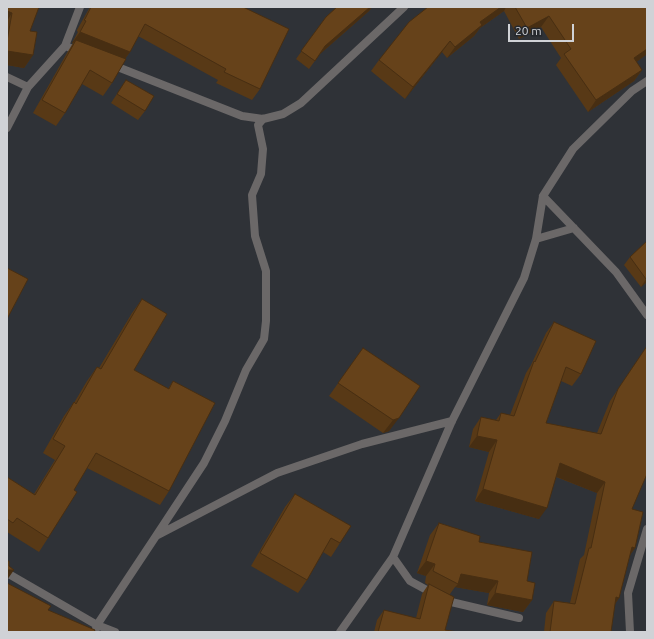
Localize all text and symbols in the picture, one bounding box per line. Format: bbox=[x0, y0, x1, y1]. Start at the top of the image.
scale bar bbox=[510, 16, 576, 42]
text: 20 m bbox=[515, 24, 542, 37]

